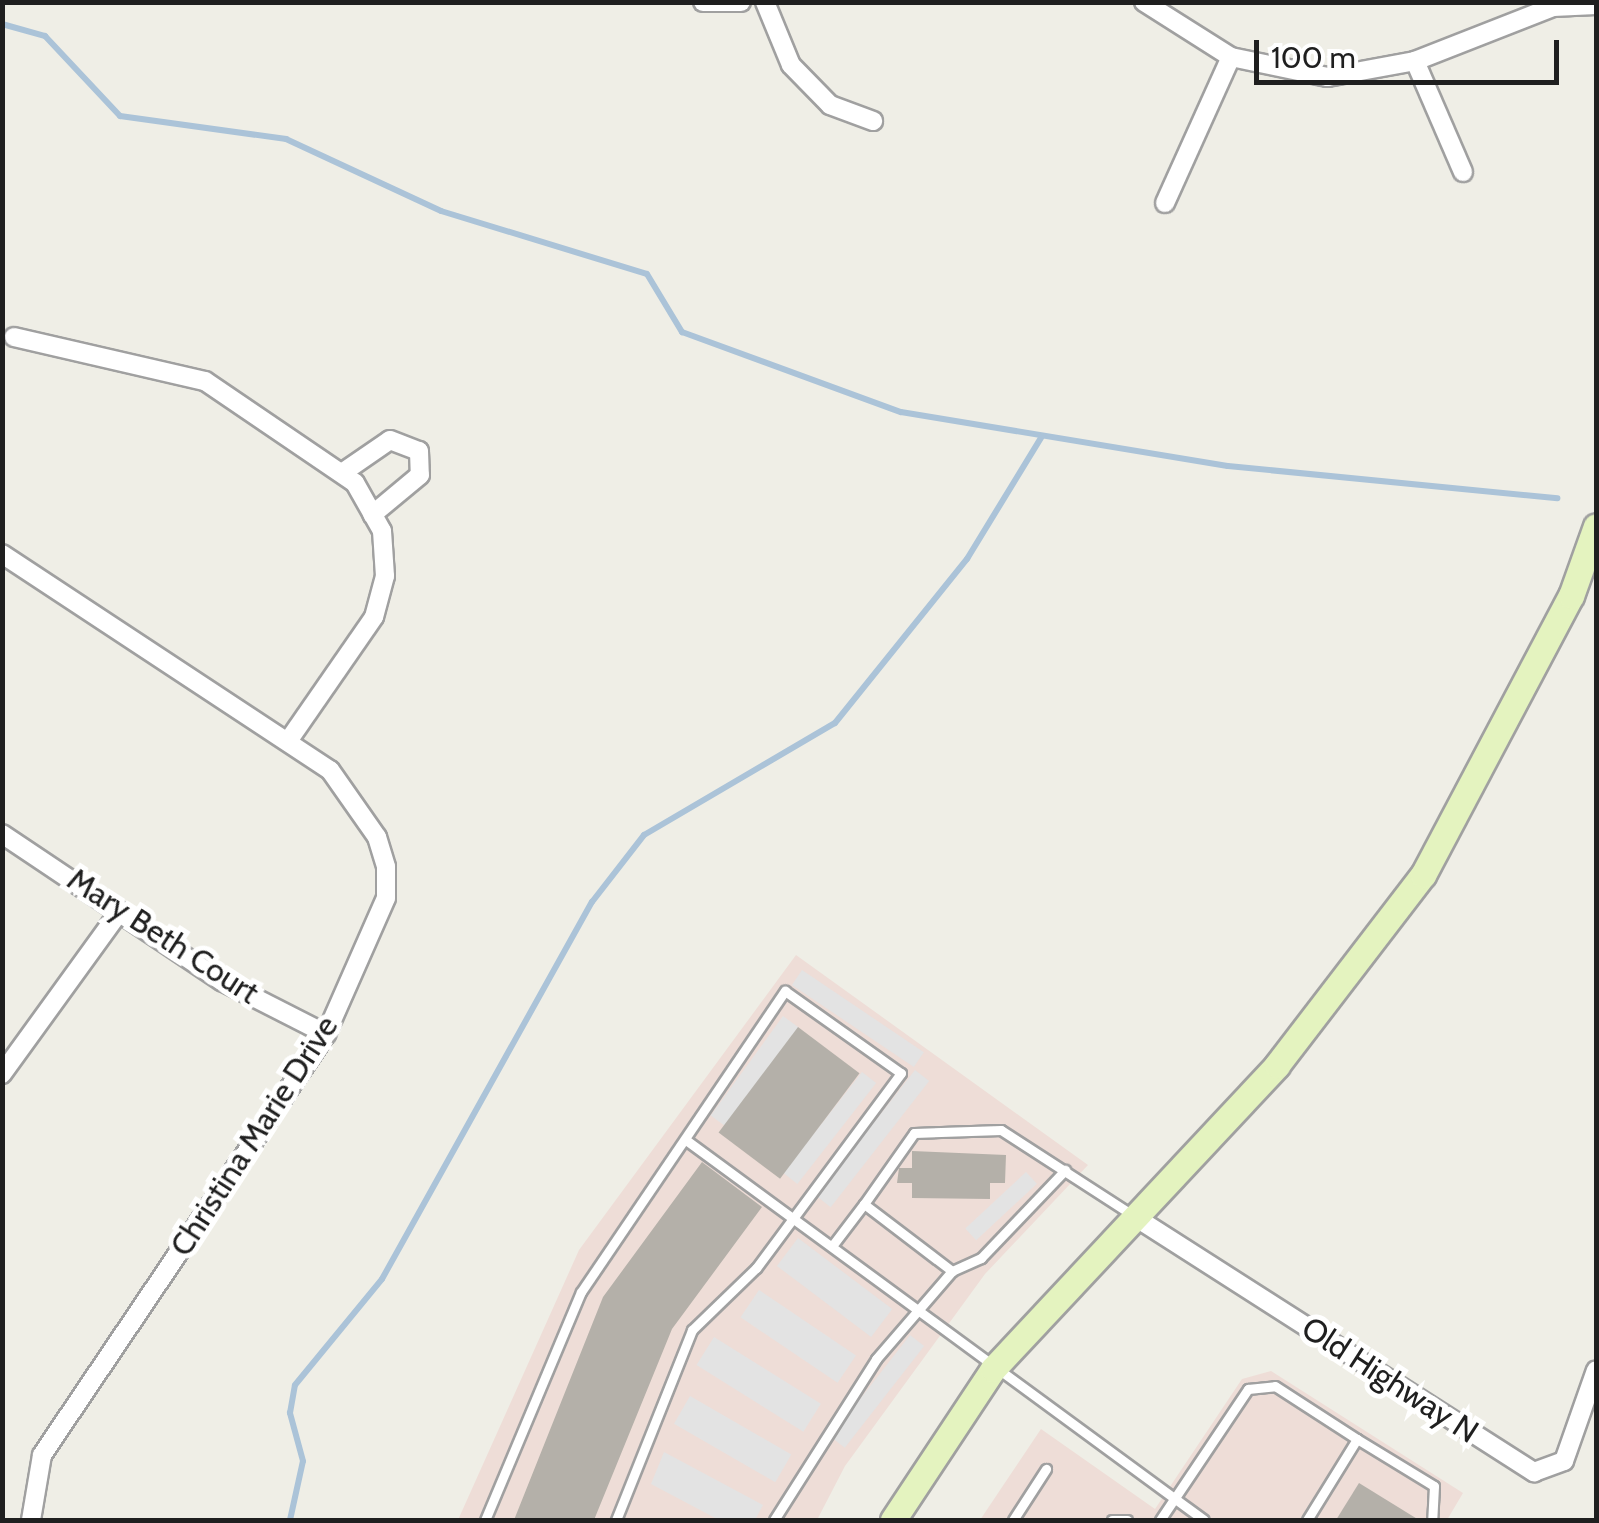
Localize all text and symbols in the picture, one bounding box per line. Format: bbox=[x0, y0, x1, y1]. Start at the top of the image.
scale bar bbox=[1259, 20, 1564, 82]
text: 100 m bbox=[1271, 39, 1356, 76]
street label: Mary Beth Court bbox=[60, 860, 266, 1012]
street label: Christina Marie Drive bbox=[162, 1009, 346, 1263]
street label: Old Highway N bbox=[1295, 1309, 1485, 1451]

